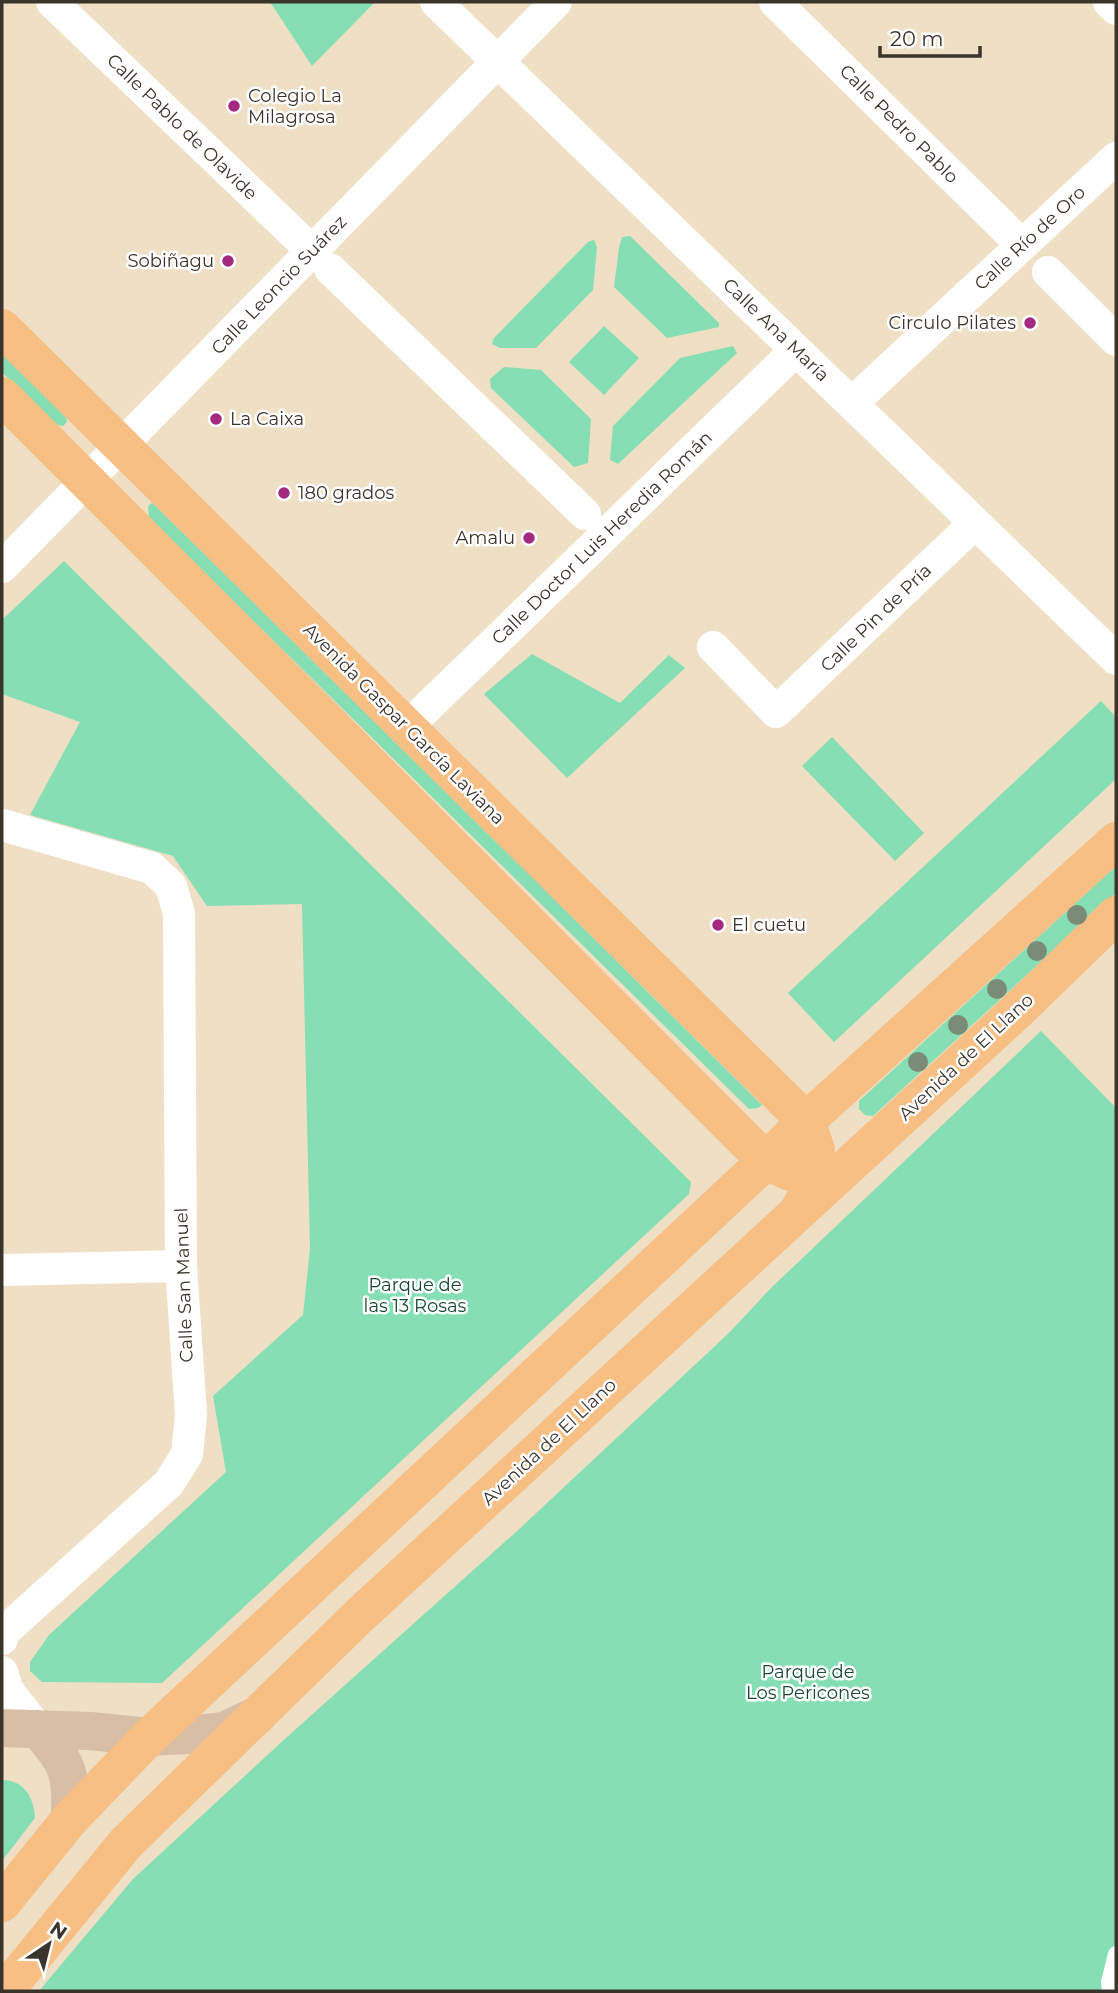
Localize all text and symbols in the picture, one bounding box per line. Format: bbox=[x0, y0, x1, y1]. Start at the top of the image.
scale bar bbox=[880, 14, 980, 58]
text: 20 m bbox=[890, 26, 944, 51]
street label: Calle Pablo de Olavide bbox=[102, 49, 262, 205]
street label: Calle Pedro Pablo bbox=[835, 60, 963, 188]
place label: Colegio La Milagrosa bbox=[248, 85, 342, 128]
marker: Colegio La Milagrosa bbox=[226, 98, 242, 114]
street label: Calle Río de Oro bbox=[970, 181, 1090, 295]
street label: Calle Leoncio Suárez bbox=[207, 211, 351, 359]
place label: Sobiñagu bbox=[127, 250, 214, 272]
marker: Sobiñagu bbox=[220, 253, 236, 269]
street label: Calle Ana María bbox=[718, 274, 834, 386]
place label: Circulo Pilates bbox=[888, 312, 1016, 334]
marker: Circulo Pilates bbox=[1022, 315, 1038, 331]
place label: La Caixa bbox=[230, 408, 304, 430]
marker: La Caixa bbox=[208, 411, 224, 427]
street label: Calle Doctor Luis Heredia Román bbox=[487, 427, 717, 649]
place label: 180 grados bbox=[298, 482, 395, 504]
marker: 180 grados bbox=[276, 485, 292, 501]
place label: Amalu bbox=[455, 527, 515, 549]
marker: Amalu bbox=[521, 530, 537, 546]
street label: Calle Pin de Pría bbox=[816, 559, 936, 677]
street label: Avenida Gaspar García Laviana bbox=[299, 619, 509, 829]
place label: El cuetu bbox=[732, 914, 806, 936]
marker: El cuetu bbox=[710, 917, 726, 933]
street label: Avenida de El Llano bbox=[894, 989, 1038, 1125]
street label: Calle San Manuel bbox=[170, 1207, 198, 1363]
park label: Parque de las 13 Rosas bbox=[364, 1274, 467, 1317]
street label: Avenida de El Llano bbox=[477, 1374, 621, 1510]
park label: Parque de Los Pericones bbox=[746, 1661, 870, 1704]
north arrow bbox=[14, 1909, 84, 1979]
text: N bbox=[46, 1917, 71, 1944]

